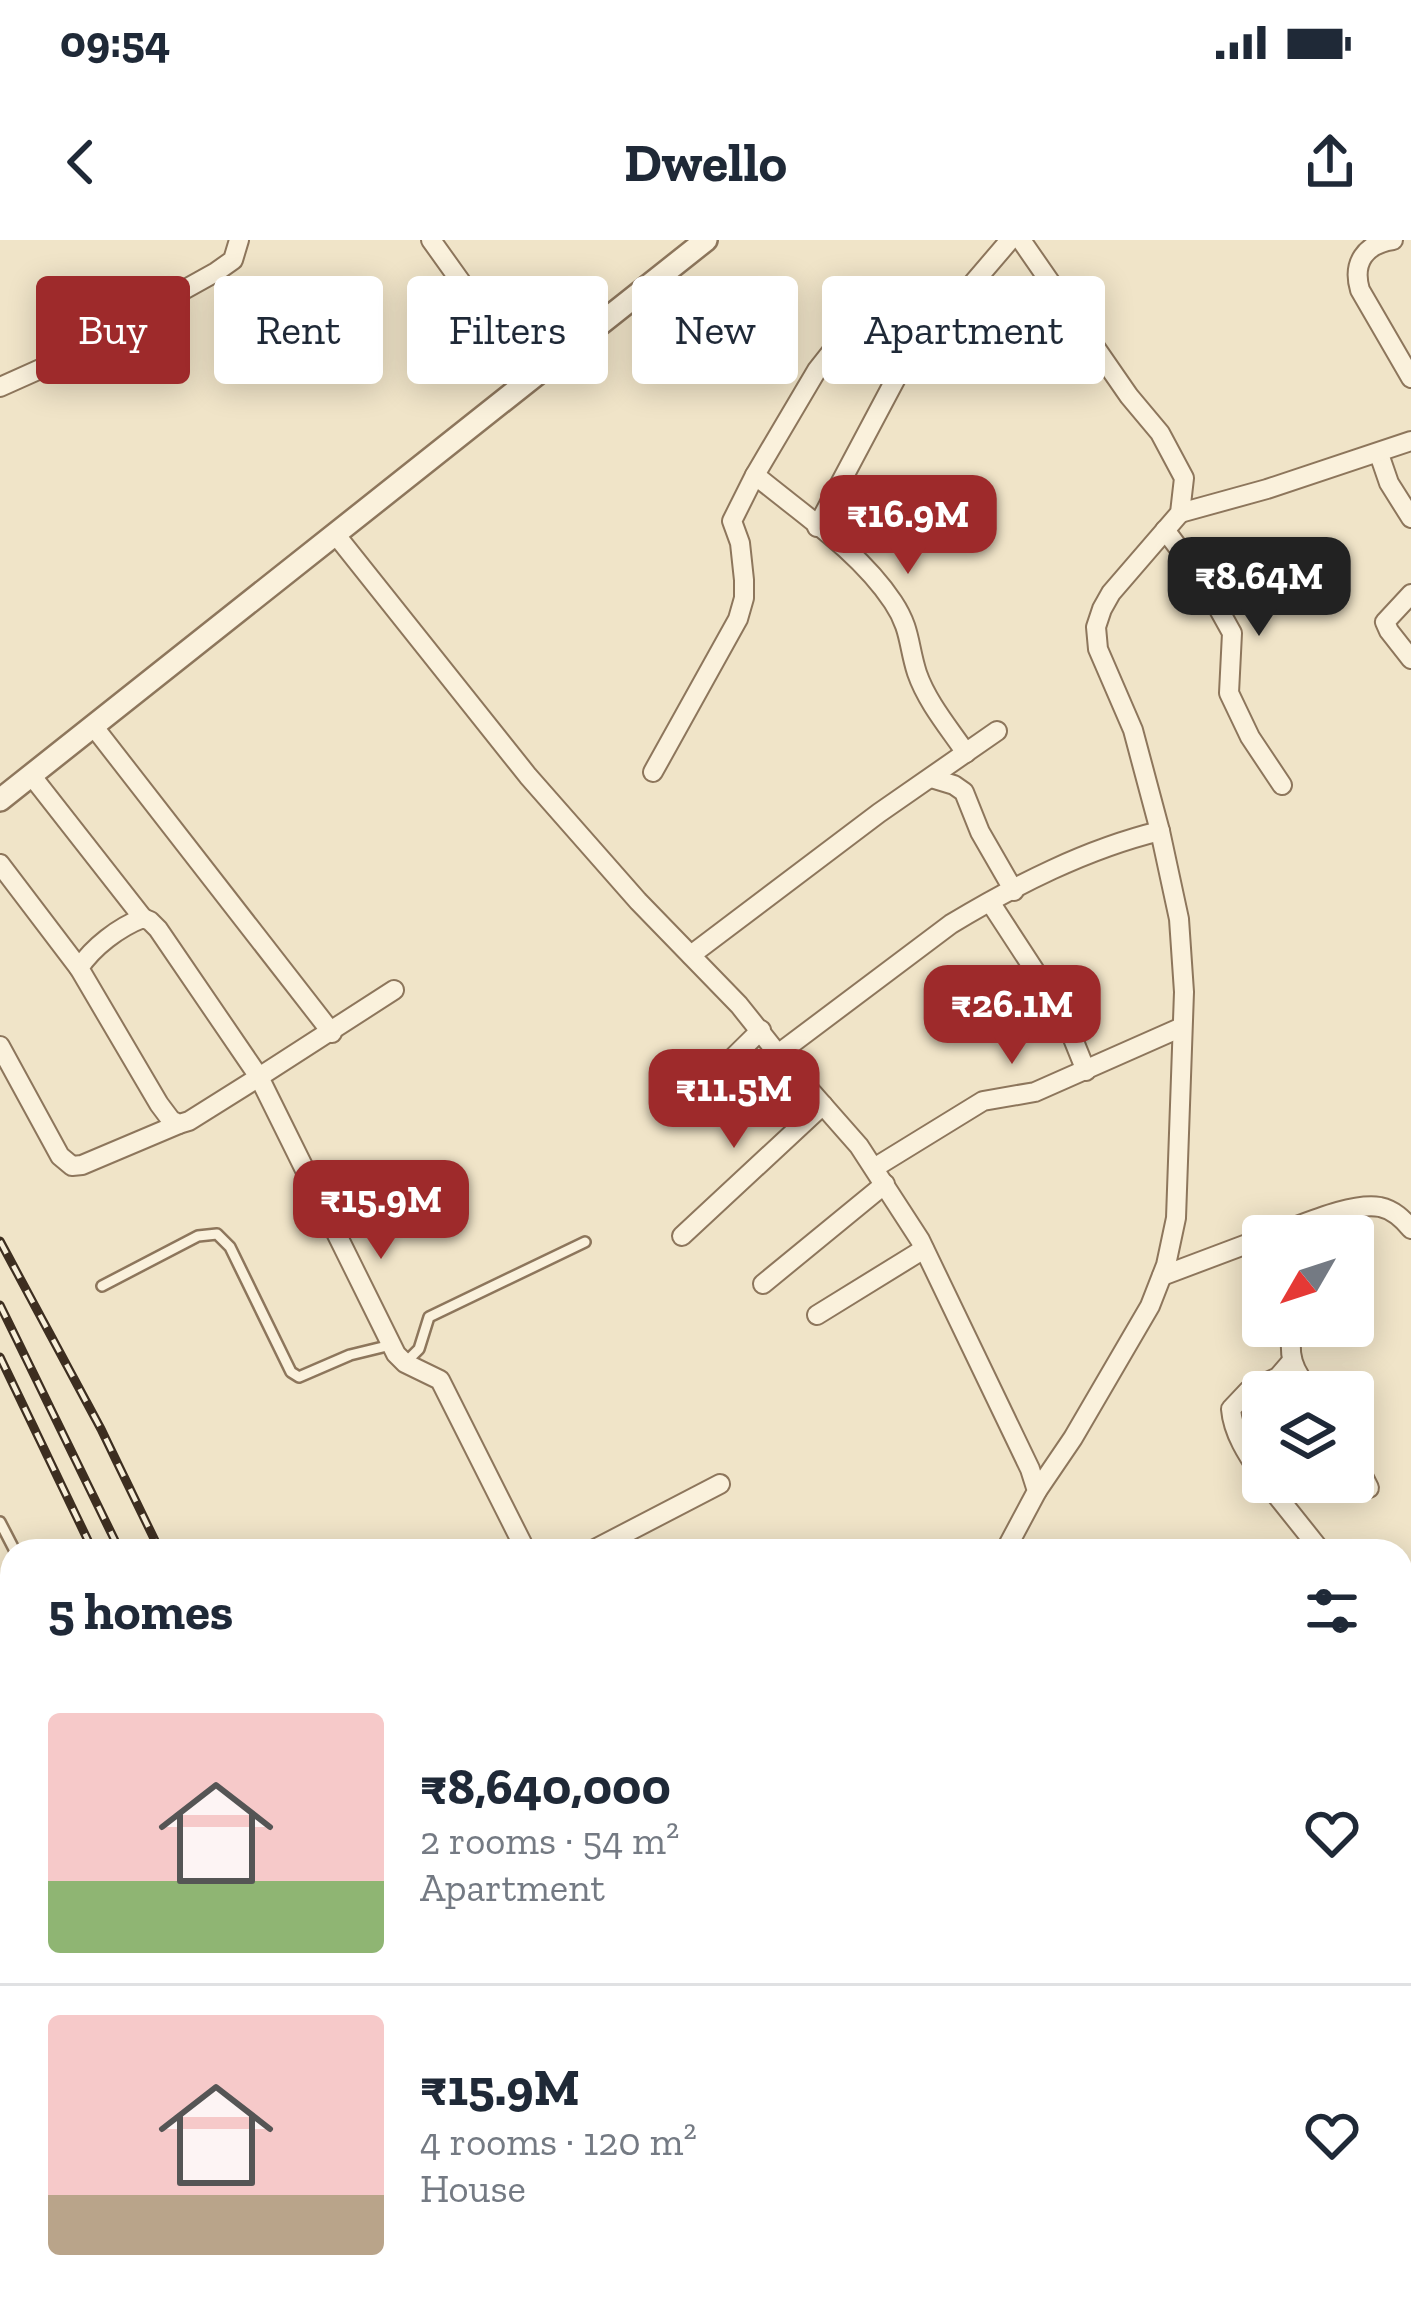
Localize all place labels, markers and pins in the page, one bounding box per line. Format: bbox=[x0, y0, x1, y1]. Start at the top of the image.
pin: ₹16.9M bbox=[810, 475, 1006, 577]
pin: ₹8.64M bbox=[1161, 537, 1357, 639]
pin: ₹26.1M bbox=[914, 965, 1110, 1067]
pin: ₹11.5M bbox=[636, 1049, 832, 1151]
pin: ₹15.9M bbox=[283, 1160, 479, 1262]

